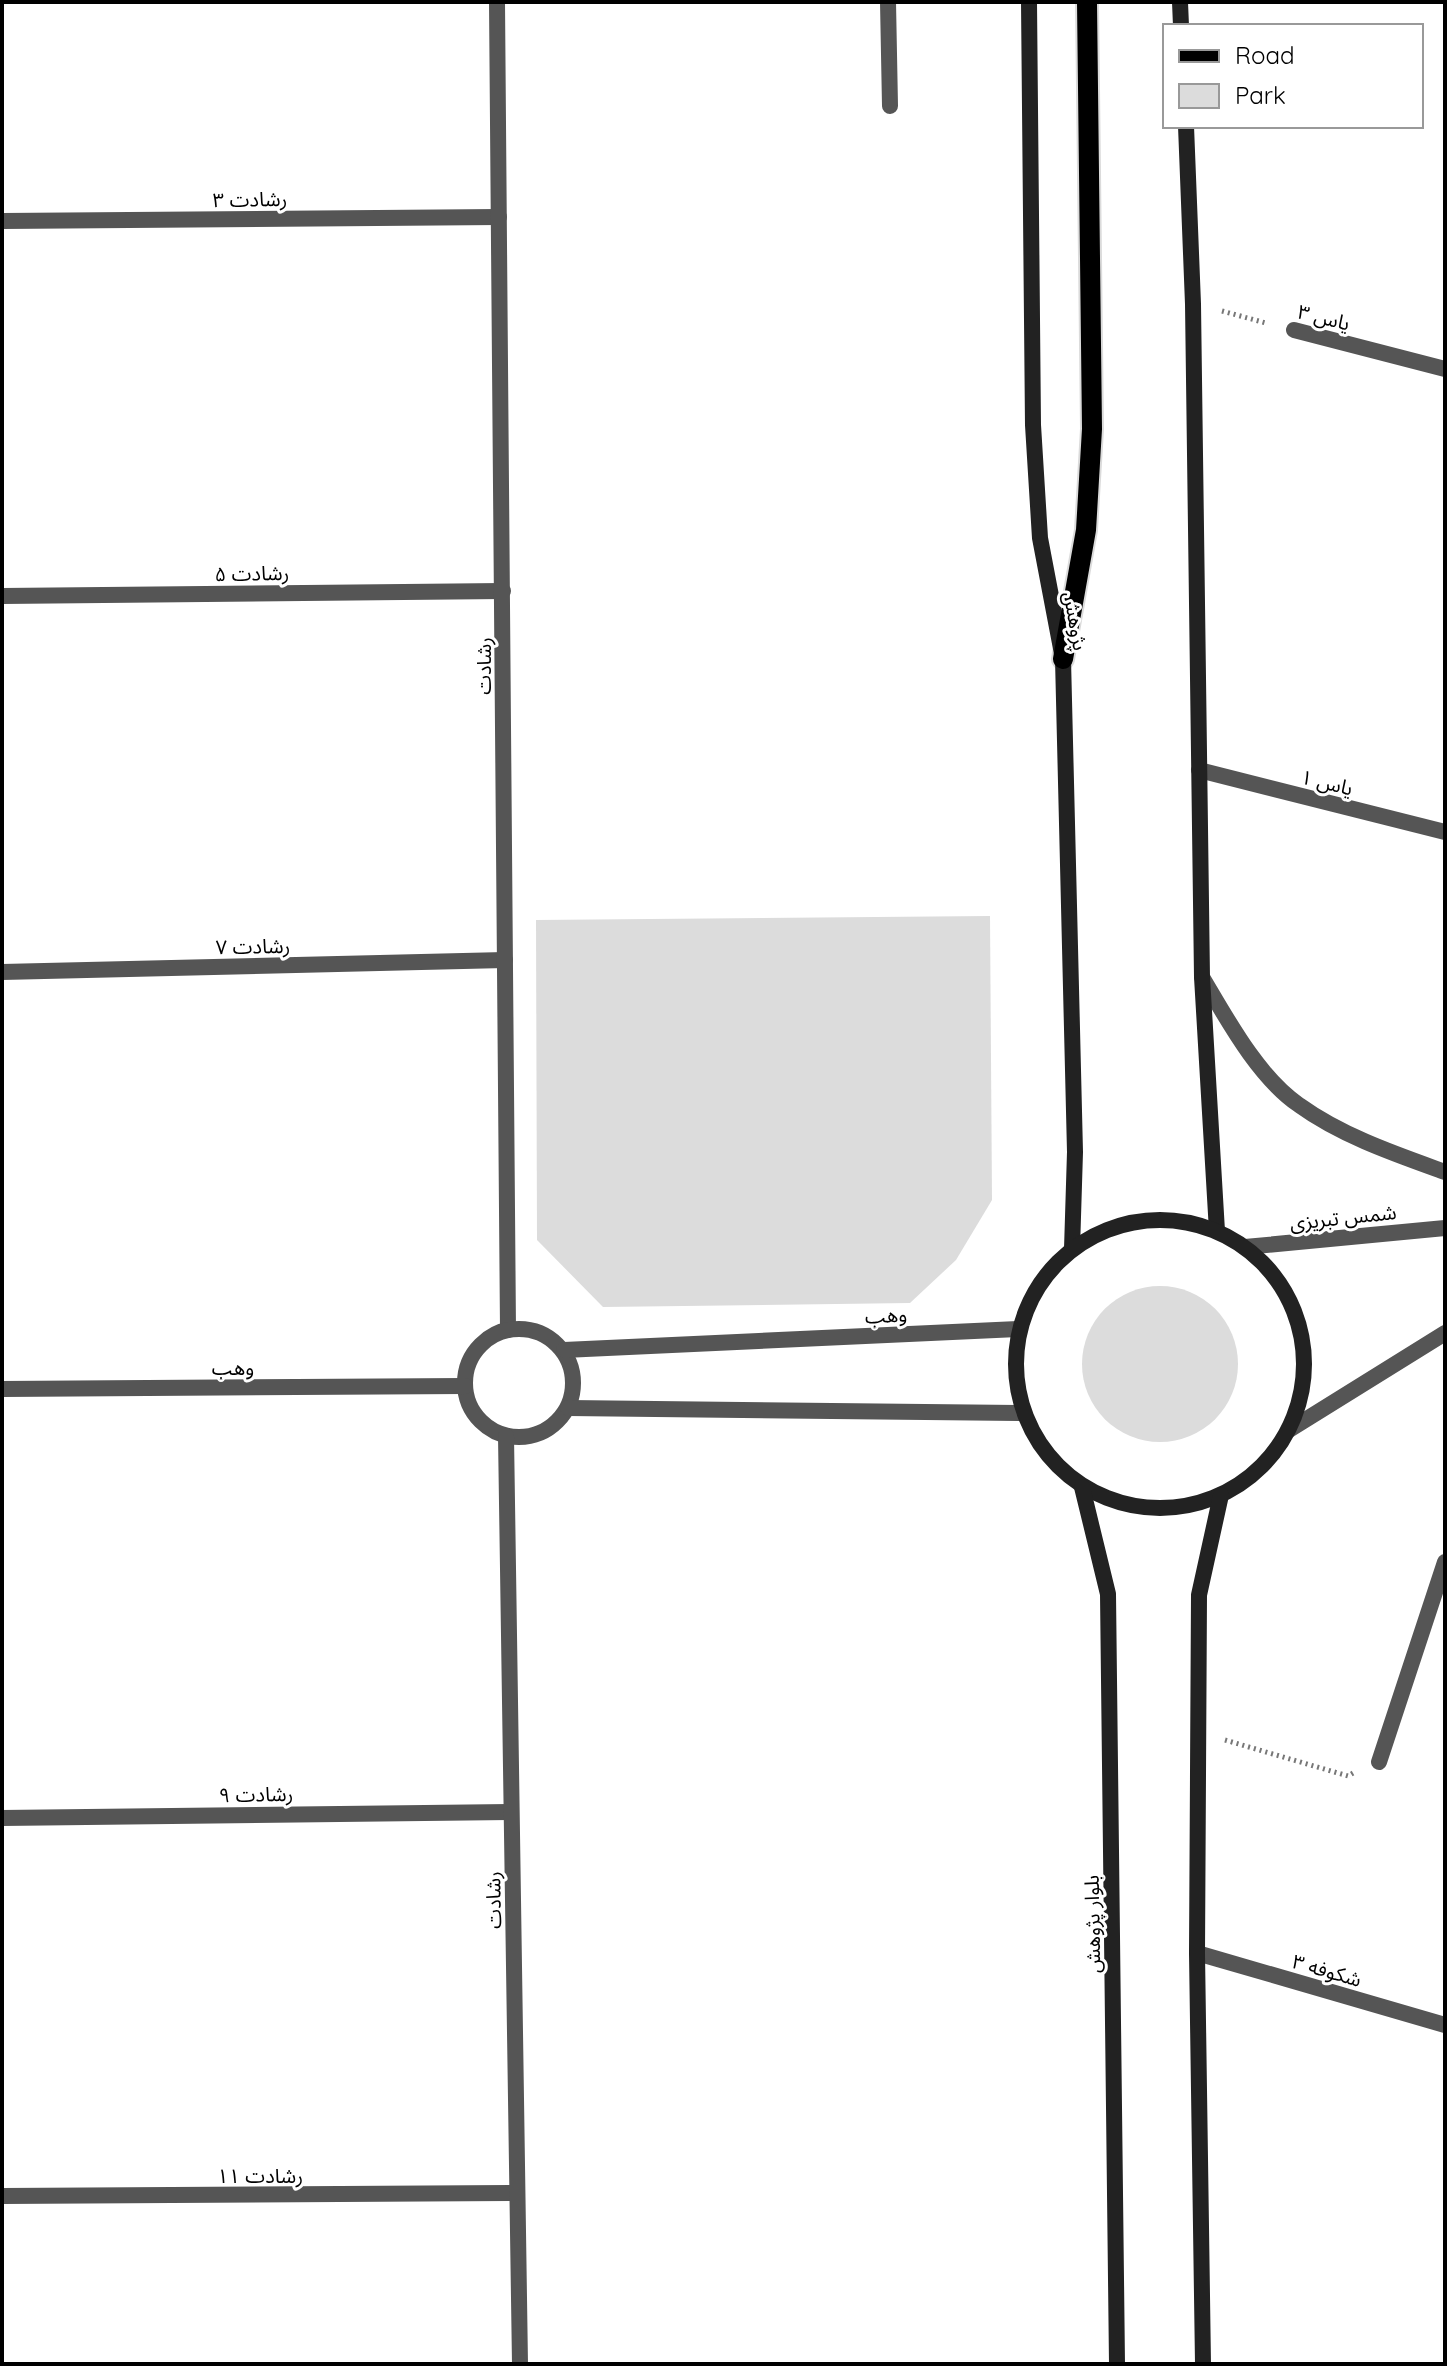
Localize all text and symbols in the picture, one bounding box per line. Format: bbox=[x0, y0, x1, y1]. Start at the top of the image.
legend bbox=[1163, 24, 1423, 128]
text: Road bbox=[1235, 40, 1295, 70]
text: Park bbox=[1235, 80, 1286, 110]
street label: رشادت ۳ bbox=[213, 186, 287, 212]
street label: یاس ۳ bbox=[1295, 298, 1353, 336]
street label: رشادت ۵ bbox=[215, 560, 289, 586]
street label: پژوهش bbox=[1057, 589, 1093, 653]
street label: رشادت bbox=[471, 637, 496, 695]
street label: یاس ۱ bbox=[1298, 763, 1356, 801]
street label: رشادت ۷ bbox=[216, 933, 290, 959]
street label: شمس تبریزی bbox=[1288, 1199, 1398, 1235]
street label: وهب bbox=[864, 1301, 908, 1329]
street label: وهب bbox=[212, 1355, 254, 1380]
street label: رشادت ۹ bbox=[219, 1781, 293, 1807]
street label: رشادت bbox=[480, 1871, 506, 1929]
street label: بلوار پژوهش bbox=[1079, 1875, 1107, 1973]
street label: شکوفه ۳ bbox=[1289, 1948, 1365, 1992]
street label: رشادت ۱۱ bbox=[217, 2163, 303, 2188]

